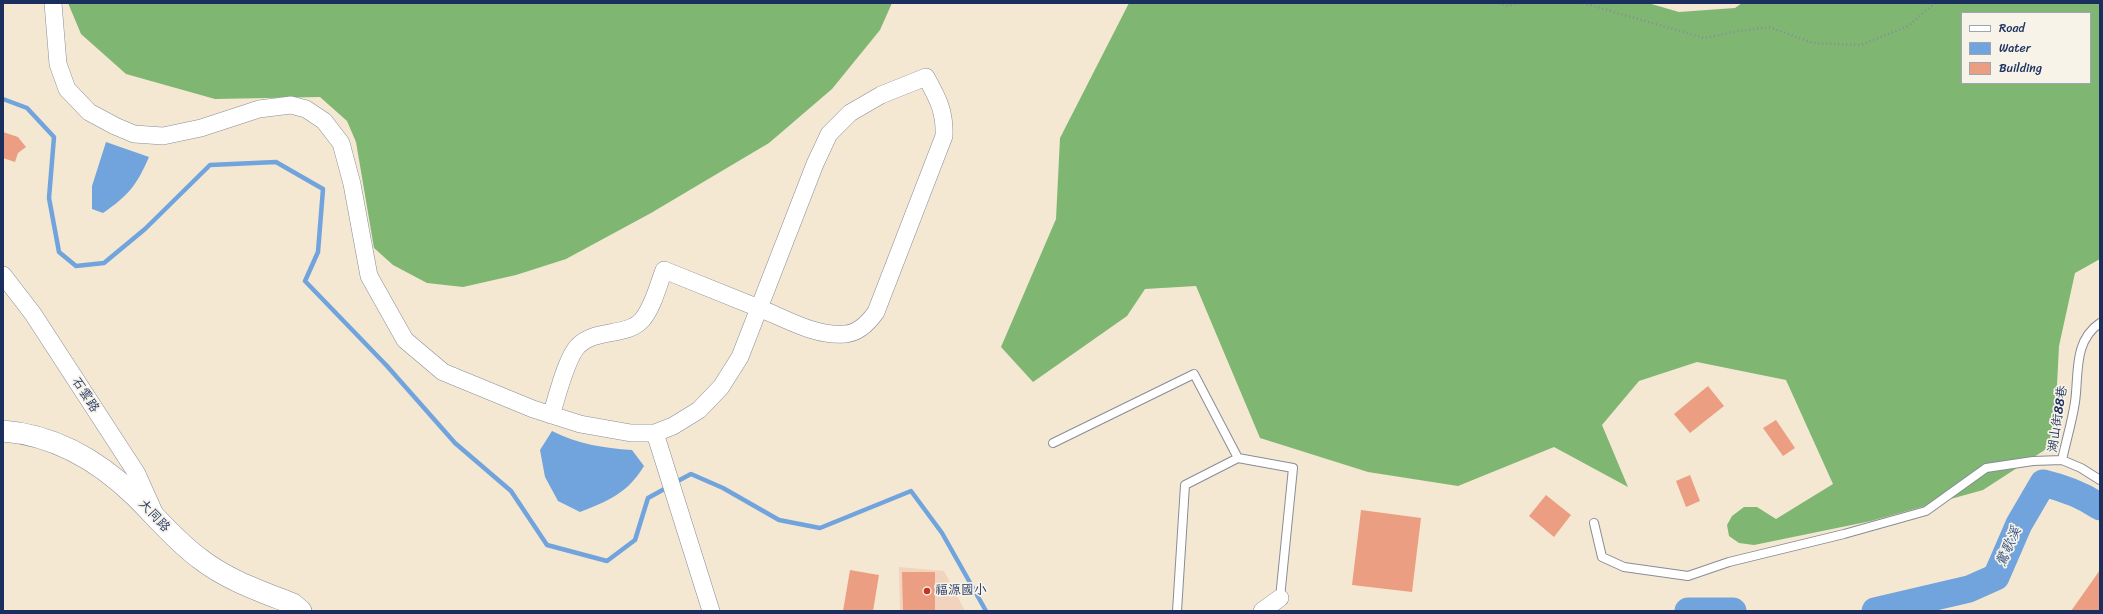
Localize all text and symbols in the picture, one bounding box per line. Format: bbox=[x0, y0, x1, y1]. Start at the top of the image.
legend bbox=[1961, 12, 2091, 84]
text: Road bbox=[1999, 17, 2025, 39]
text: Water bbox=[1999, 37, 2031, 59]
text: Building bbox=[1999, 57, 2042, 79]
street label: 石雲路 bbox=[68, 374, 102, 416]
street label: 湖山街88巷 bbox=[2045, 384, 2071, 454]
street label: 大同路 bbox=[135, 496, 173, 536]
water label: 鶯歌溪 bbox=[1993, 524, 2025, 570]
place label: 福源國小 bbox=[935, 583, 987, 599]
marker: 福源國小 bbox=[922, 586, 932, 596]

